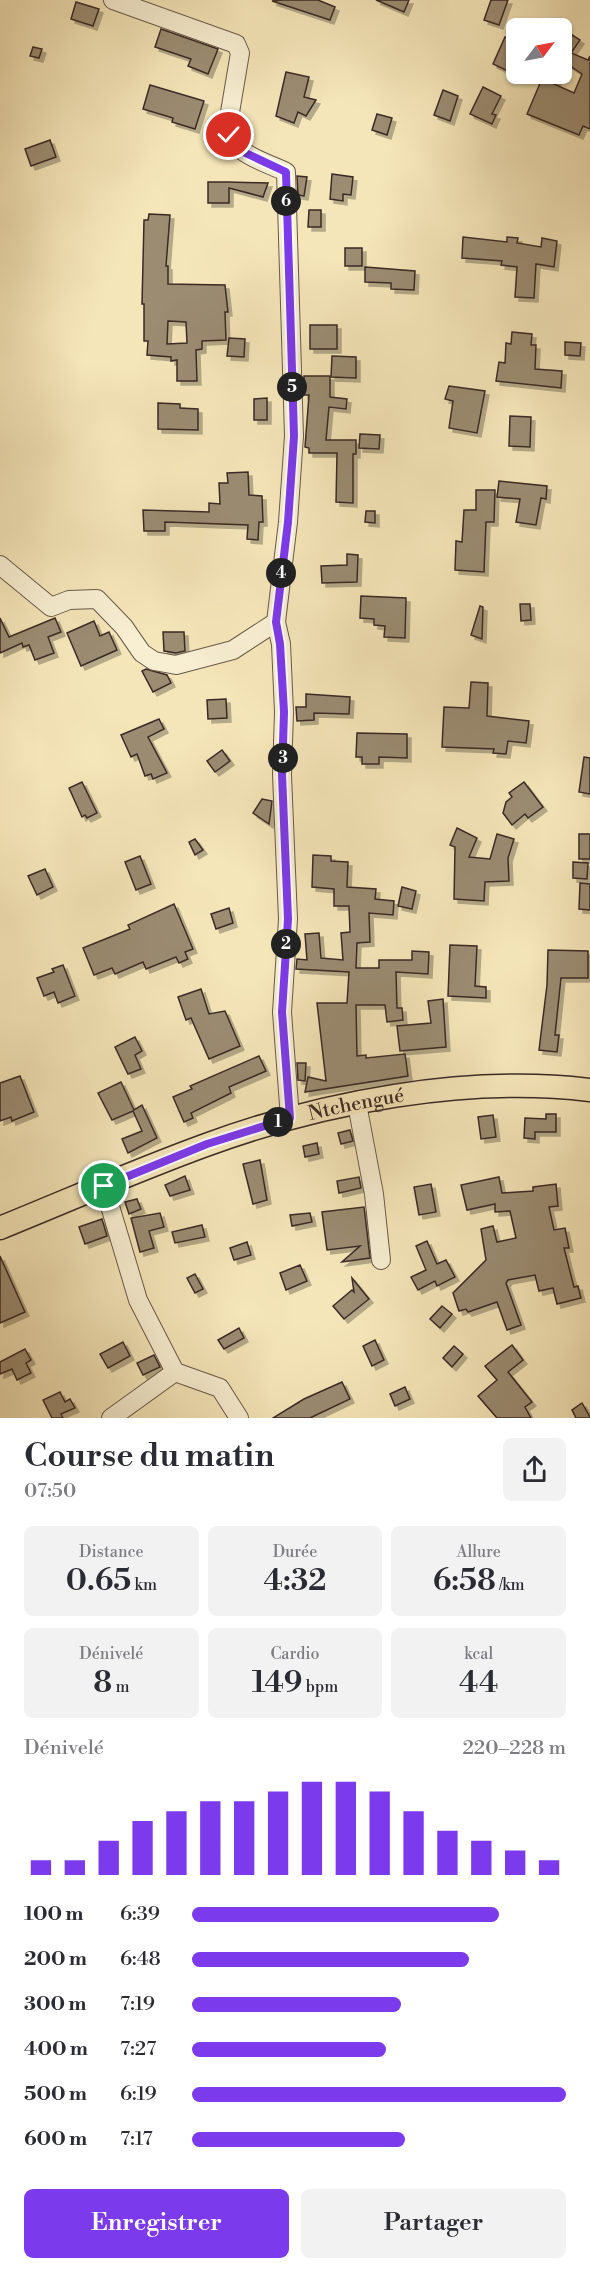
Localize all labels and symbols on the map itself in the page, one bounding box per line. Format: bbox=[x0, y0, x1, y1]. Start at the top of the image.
north arrow bbox=[506, 18, 572, 84]
pin bbox=[203, 109, 254, 160]
pin: 6 bbox=[271, 186, 301, 216]
pin: 5 bbox=[277, 372, 307, 402]
pin: 4 bbox=[266, 558, 296, 588]
pin: 3 bbox=[268, 743, 298, 773]
pin: 2 bbox=[271, 929, 301, 959]
street label: Ntchengué bbox=[306, 1084, 406, 1127]
pin: 1 bbox=[263, 1107, 293, 1137]
pin bbox=[78, 1160, 129, 1211]

